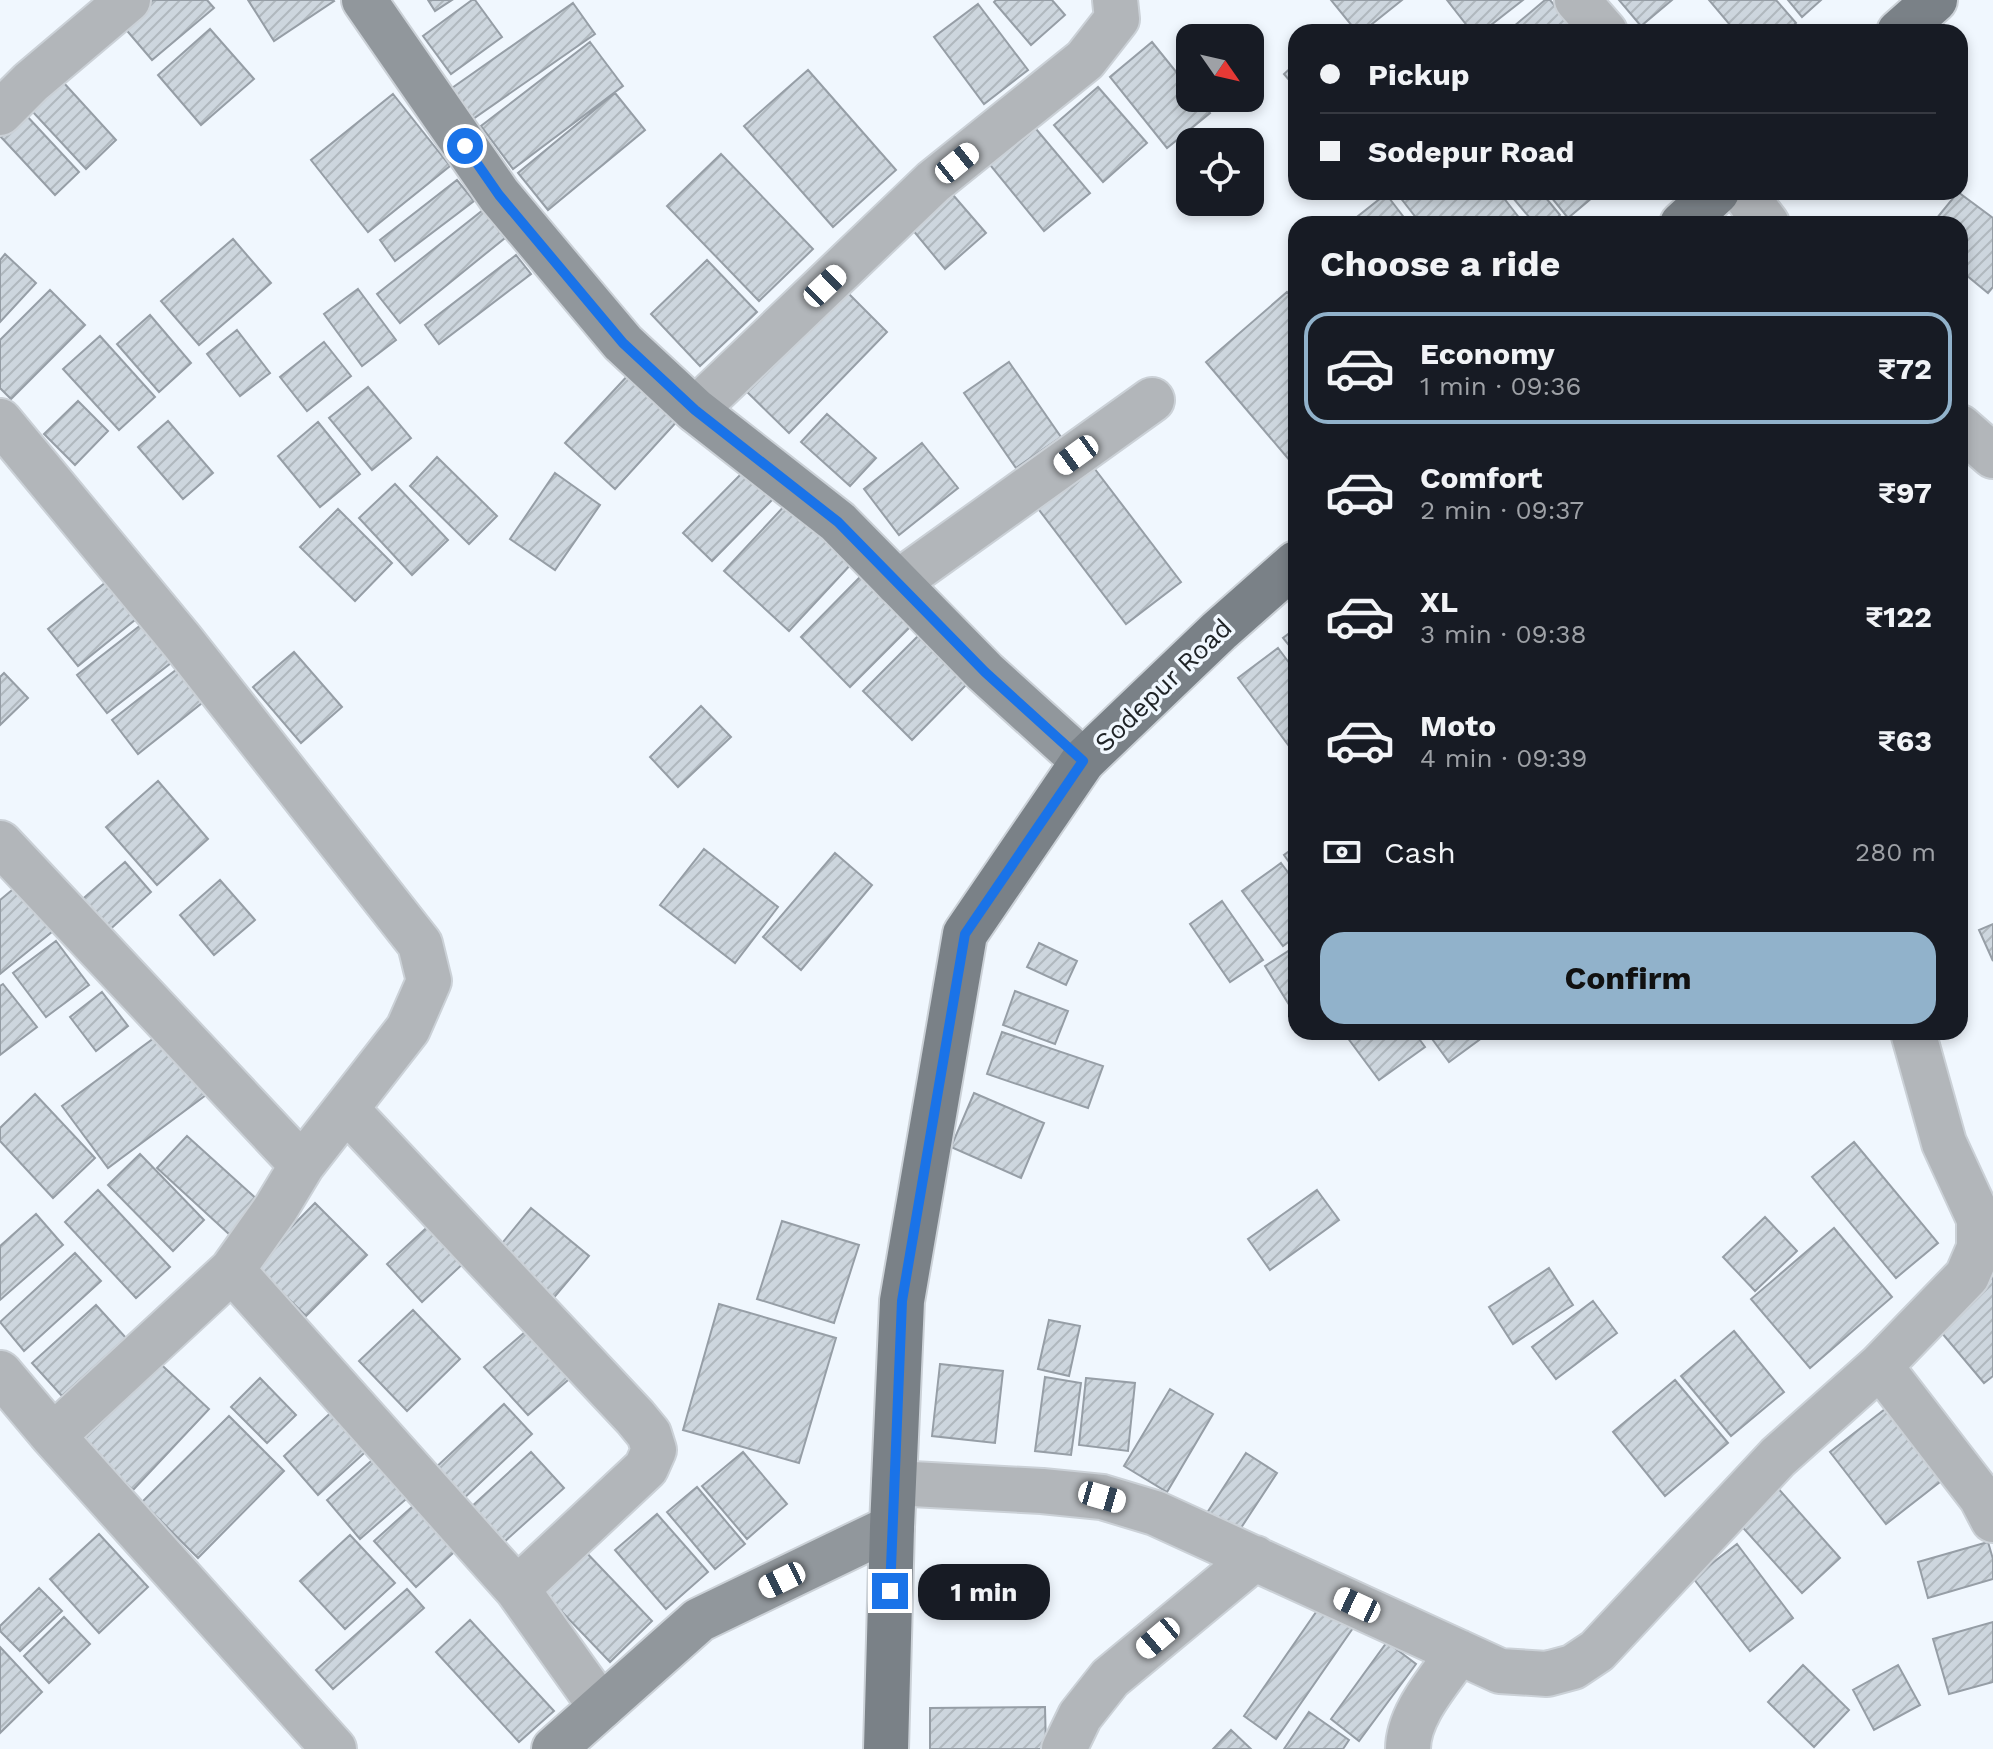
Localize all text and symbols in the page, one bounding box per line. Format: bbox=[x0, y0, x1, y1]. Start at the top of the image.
north arrow bbox=[1176, 24, 1264, 112]
map controls bbox=[1176, 24, 1264, 216]
text: Pickup bbox=[1368, 57, 1470, 92]
route start bbox=[447, 128, 483, 164]
button: locate bbox=[1176, 128, 1264, 216]
text: Sodepur Road bbox=[1368, 134, 1574, 169]
car bbox=[931, 139, 983, 187]
text: Choose a ride bbox=[1320, 243, 1560, 285]
car bbox=[799, 261, 851, 311]
icon: car bbox=[1324, 332, 1396, 404]
text: Economy bbox=[1420, 336, 1555, 371]
text: ₹72 bbox=[1878, 351, 1932, 386]
text: 1 min · 09:36 bbox=[1420, 371, 1581, 401]
car bbox=[1050, 431, 1102, 479]
icon: car bbox=[1324, 456, 1396, 528]
text: Comfort bbox=[1420, 460, 1542, 495]
text: ₹97 bbox=[1878, 475, 1932, 510]
text: 2 min · 09:37 bbox=[1420, 495, 1584, 525]
icon: car bbox=[1324, 580, 1396, 652]
text: XL bbox=[1420, 584, 1458, 619]
text: ₹122 bbox=[1865, 599, 1932, 634]
street label: Sodepur Road bbox=[1088, 612, 1238, 758]
text: 3 min · 09:38 bbox=[1420, 619, 1587, 649]
icon: car bbox=[1324, 704, 1396, 776]
text: Moto bbox=[1420, 708, 1496, 743]
text: ₹63 bbox=[1878, 723, 1932, 758]
text: 4 min · 09:39 bbox=[1420, 743, 1587, 773]
icon: cash bbox=[1320, 830, 1364, 874]
text: Cash bbox=[1384, 835, 1456, 870]
text: 280 m bbox=[1855, 837, 1936, 867]
button: Confirm bbox=[1320, 932, 1936, 1024]
car bbox=[1076, 1479, 1128, 1515]
car bbox=[755, 1559, 809, 1601]
callout: 1 min bbox=[918, 1563, 1050, 1619]
route end bbox=[872, 1573, 908, 1609]
text: 1 min bbox=[951, 1577, 1017, 1607]
car bbox=[1330, 1584, 1384, 1626]
car bbox=[1132, 1613, 1184, 1663]

